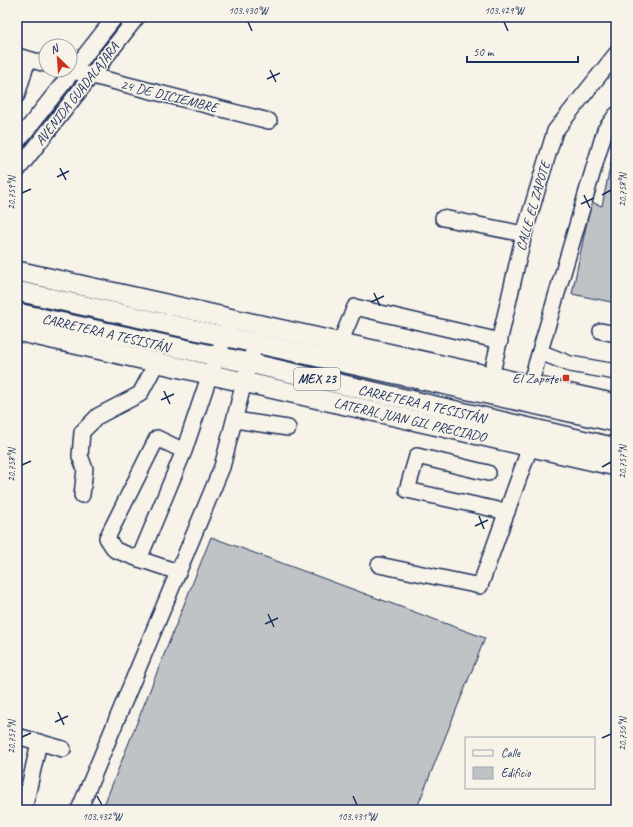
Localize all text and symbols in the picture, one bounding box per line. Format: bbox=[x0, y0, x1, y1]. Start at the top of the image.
text: 103.430°W bbox=[228, 4, 269, 17]
text: 103.429°W bbox=[484, 4, 525, 17]
north arrow bbox=[38, 38, 78, 78]
scale bar bbox=[467, 38, 578, 64]
street label: AVENIDA GUADALAJARA bbox=[32, 39, 122, 149]
text: 50 m bbox=[473, 44, 495, 60]
street label: 24 DE DICIEMBRE bbox=[119, 76, 222, 117]
street label: CALLE EL ZAPOTE bbox=[512, 157, 554, 253]
text: 20.758°N bbox=[616, 171, 629, 207]
text: 20.759°N bbox=[5, 174, 18, 210]
street label: CARRETERA A TESISTÁN bbox=[41, 310, 174, 357]
road number: MEX 23 bbox=[294, 368, 340, 390]
place label: El Zapote bbox=[512, 370, 559, 387]
marker: El Zapote bbox=[561, 373, 571, 383]
street label: CARRETERA A TESISTÁN bbox=[357, 381, 490, 428]
street label: LATERAL JUAN GIL PRECIADO bbox=[332, 394, 490, 446]
text: 20.757°N bbox=[616, 443, 629, 479]
text: 20.758°N bbox=[5, 446, 18, 482]
text: 20.756°N bbox=[616, 715, 629, 751]
text: 20.757°N bbox=[5, 718, 18, 754]
legend bbox=[465, 737, 595, 789]
text: Calle bbox=[501, 745, 521, 761]
text: Edificio bbox=[501, 765, 531, 781]
text: 103.432°W bbox=[82, 810, 123, 823]
text: 103.431°W bbox=[337, 810, 378, 823]

